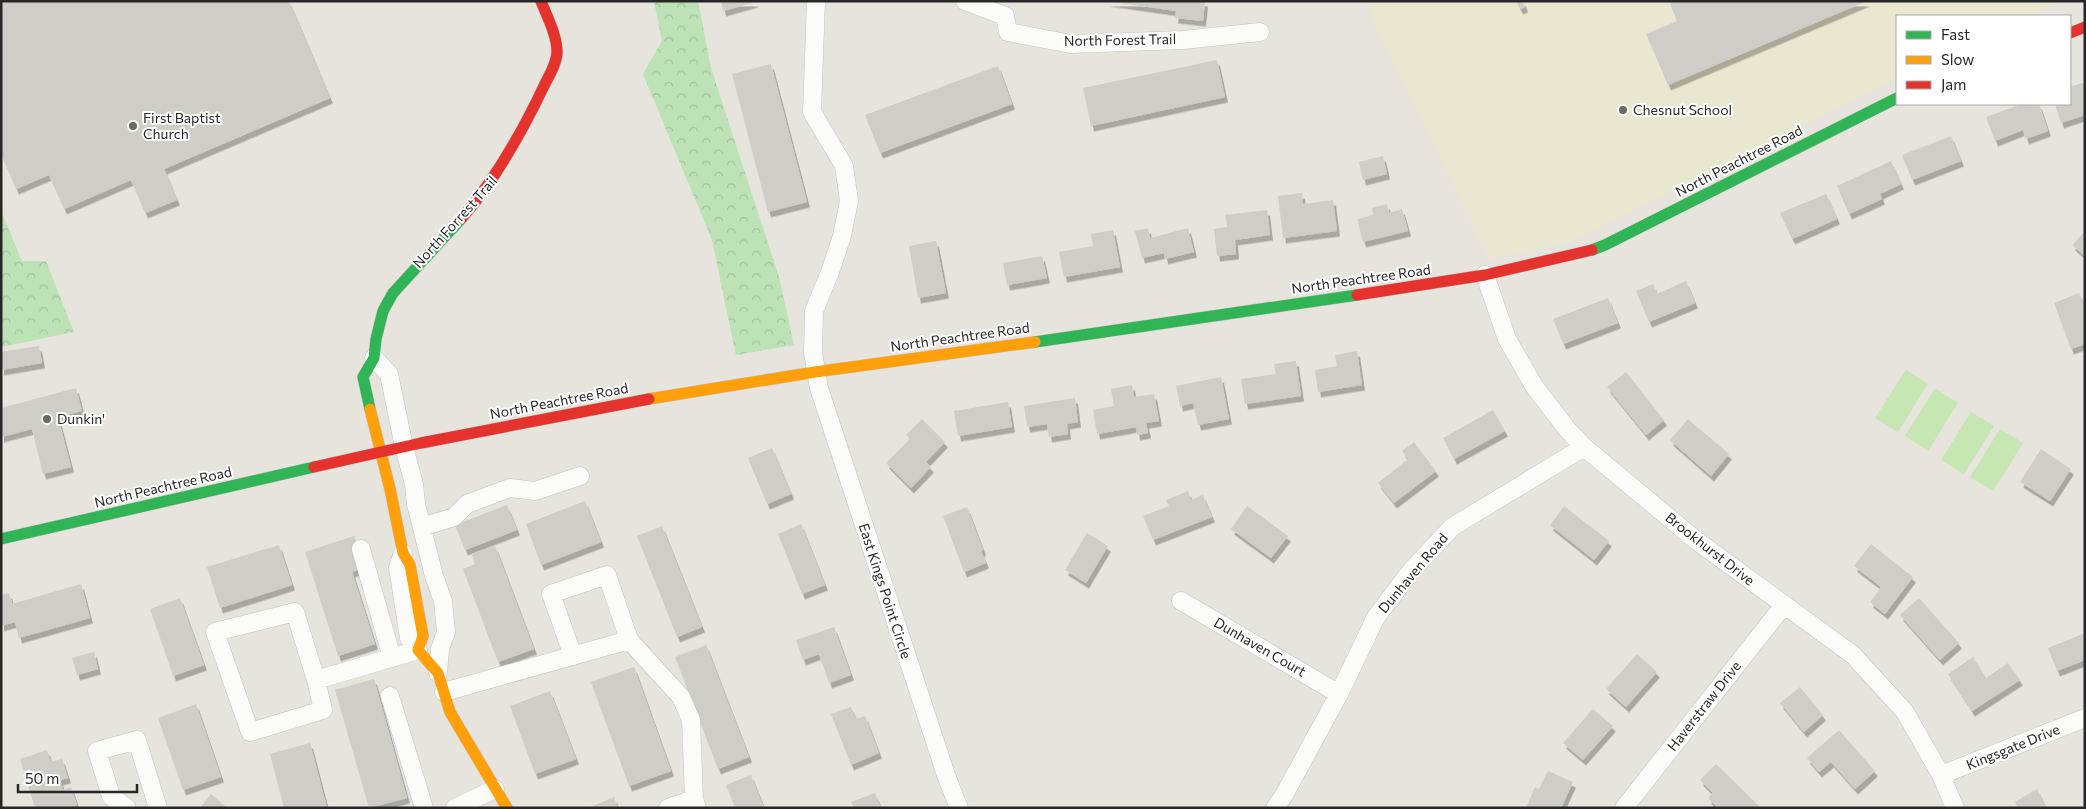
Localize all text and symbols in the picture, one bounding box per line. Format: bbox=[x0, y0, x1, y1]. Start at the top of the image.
legend bbox=[1896, 15, 2071, 105]
text: Fast bbox=[1941, 25, 1970, 43]
street label: North Forest Trail bbox=[1064, 30, 1176, 49]
text: Slow bbox=[1941, 50, 1974, 68]
text: Jam bbox=[1941, 75, 1966, 93]
place label: Chesnut School bbox=[1633, 101, 1732, 118]
marker: Chesnut School bbox=[1617, 104, 1629, 116]
place label: First Baptist Church bbox=[143, 109, 221, 142]
marker: First Baptist Church bbox=[127, 120, 139, 132]
street label: North Peachtree Road bbox=[1672, 121, 1805, 200]
street label: North Forrest Trail bbox=[409, 172, 500, 271]
street label: North Peachtree Road bbox=[1290, 260, 1432, 297]
street label: North Peachtree Road bbox=[889, 318, 1031, 355]
street label: North Peachtree Road bbox=[488, 379, 629, 422]
place label: Dunkin' bbox=[57, 410, 105, 427]
marker: Dunkin' bbox=[41, 413, 53, 425]
street label: North Peachtree Road bbox=[93, 462, 233, 511]
street label: Brookhurst Drive bbox=[1662, 509, 1758, 589]
street label: East Kings Point Circle bbox=[856, 521, 915, 661]
street label: Dunhaven Road bbox=[1374, 529, 1451, 616]
street label: Dunhaven Court bbox=[1211, 613, 1310, 680]
street label: Haverstraw Drive bbox=[1663, 657, 1744, 754]
street label: Kingsgate Drive bbox=[1964, 720, 2062, 773]
scale bar bbox=[18, 762, 136, 794]
text: 50 m bbox=[25, 769, 59, 787]

